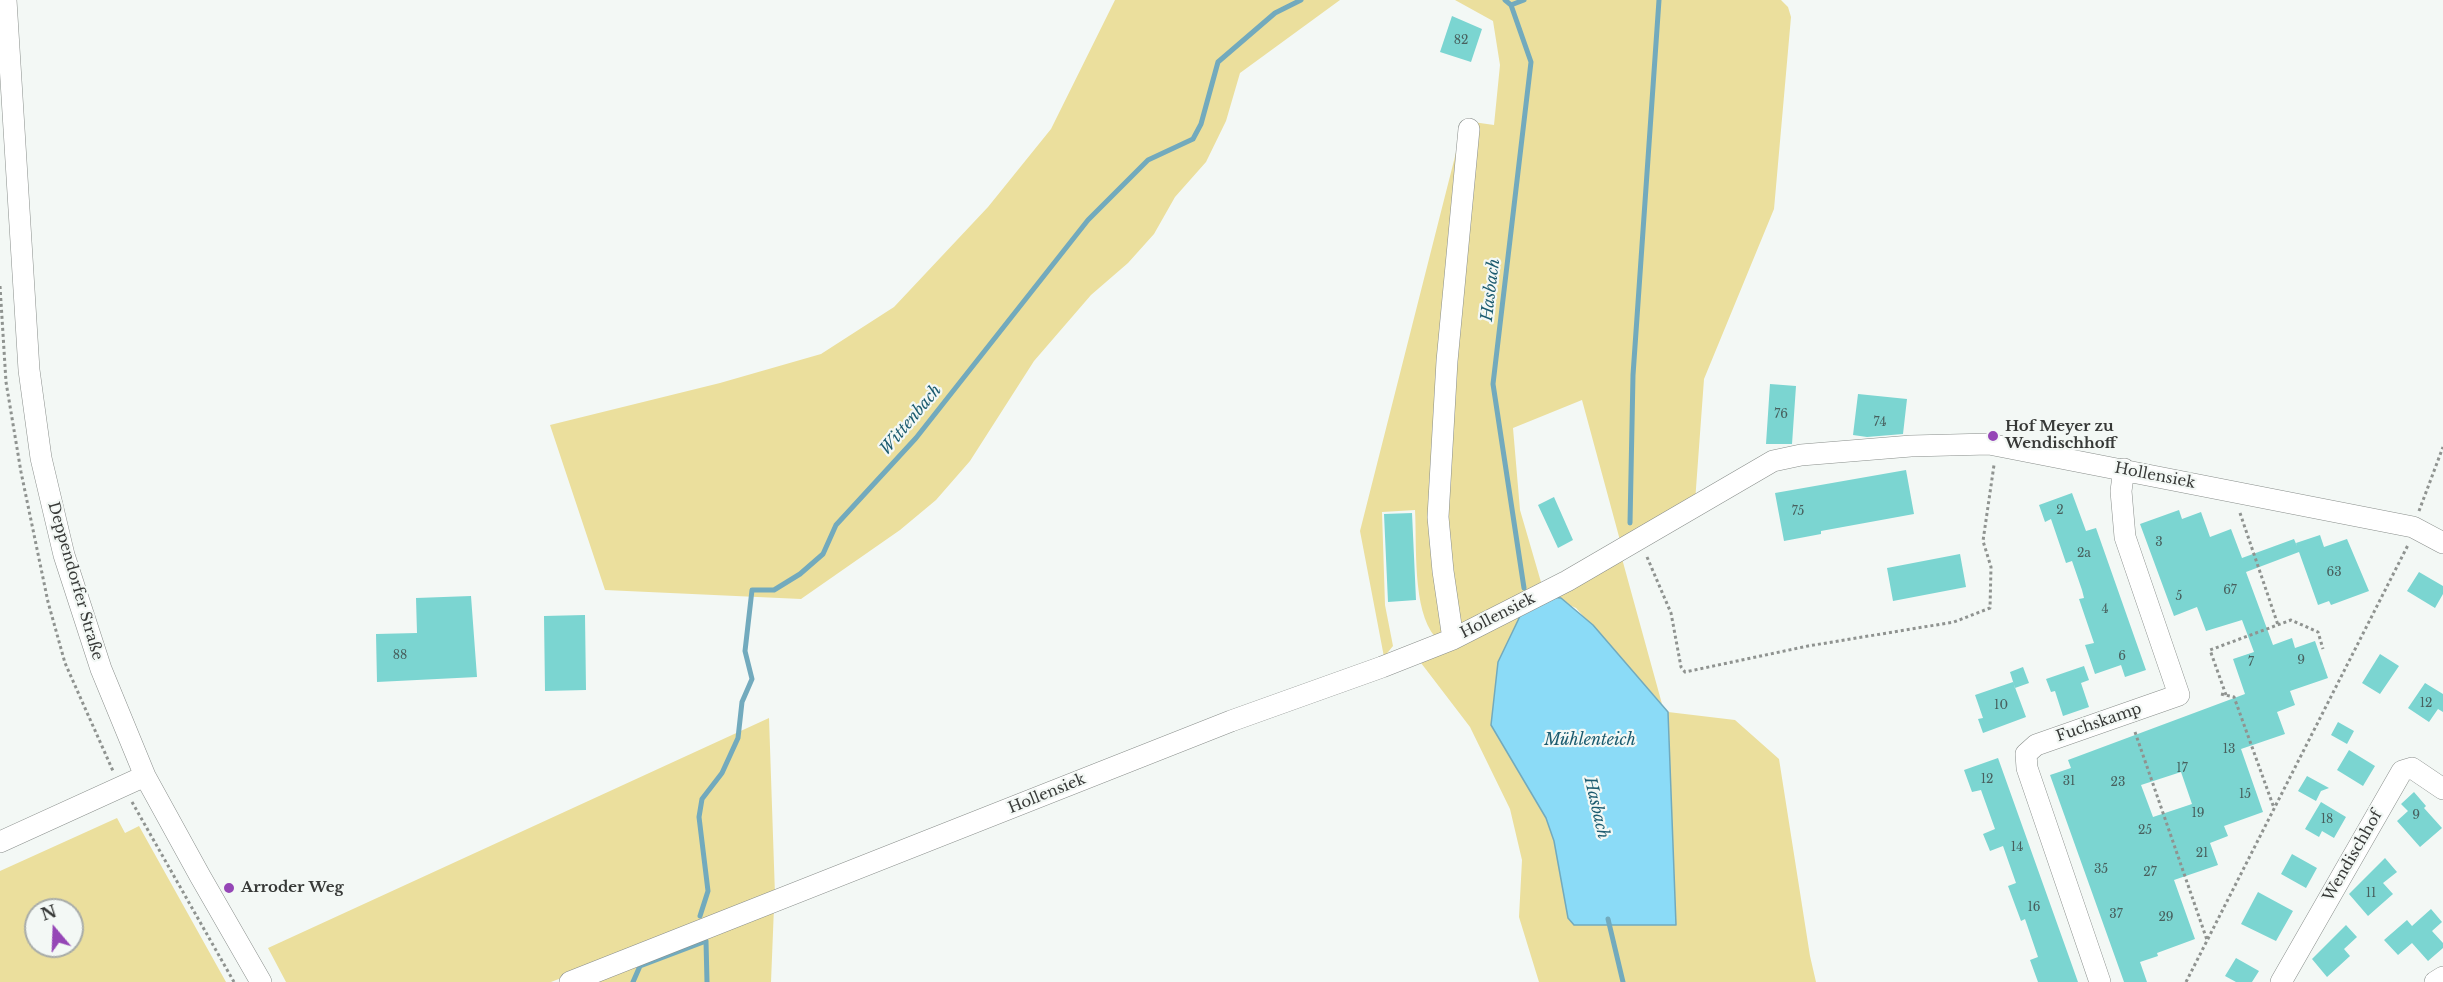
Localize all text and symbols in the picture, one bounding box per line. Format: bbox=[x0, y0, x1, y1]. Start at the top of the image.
house number: 82 bbox=[1454, 34, 1468, 48]
water label: Hasbach bbox=[1478, 258, 1504, 322]
water label: Wittenbach bbox=[876, 381, 946, 459]
house number: 76 bbox=[1774, 408, 1788, 422]
house number: 74 bbox=[1874, 416, 1886, 430]
place label: Hof Meyer zu Wendischhoff bbox=[2005, 418, 2116, 453]
marker: Hof Meyer zu Wendischhoff bbox=[1986, 429, 2000, 443]
street label: Hollensiek bbox=[2113, 459, 2197, 493]
street label: Deppendorfer Straße bbox=[44, 500, 106, 662]
house number: 2 bbox=[2056, 504, 2064, 518]
house number: 75 bbox=[1792, 505, 1804, 519]
house number: 3 bbox=[2155, 536, 2163, 550]
house number: 2a bbox=[2077, 547, 2091, 561]
house number: 63 bbox=[2326, 566, 2342, 580]
house number: 67 bbox=[2223, 584, 2237, 598]
street label: Hollensiek bbox=[1458, 589, 1538, 643]
house number: 5 bbox=[2176, 590, 2182, 604]
house number: 4 bbox=[2101, 603, 2109, 617]
house number: 88 bbox=[393, 649, 407, 663]
house number: 6 bbox=[2118, 650, 2126, 664]
house number: 9 bbox=[2297, 654, 2305, 668]
house number: 7 bbox=[2248, 656, 2254, 670]
house number: 12 bbox=[2420, 697, 2432, 711]
house number: 10 bbox=[1994, 699, 2008, 713]
street label: Fuchskamp bbox=[2054, 700, 2144, 746]
water label: Mühlenteich bbox=[1544, 730, 1636, 750]
house number: 13 bbox=[2223, 743, 2235, 757]
house number: 17 bbox=[2176, 762, 2188, 776]
street label: Hollensiek bbox=[1006, 770, 1088, 818]
house number: 12 bbox=[1981, 773, 1993, 787]
water label: Hasbach bbox=[1580, 775, 1612, 841]
house number: 31 bbox=[2063, 775, 2075, 789]
house number: 23 bbox=[2111, 776, 2125, 790]
house number: 15 bbox=[2239, 788, 2251, 802]
house number: 19 bbox=[2191, 807, 2205, 821]
street label: Wendischhof bbox=[2320, 807, 2386, 905]
house number: 9 bbox=[2412, 809, 2420, 823]
house number: 18 bbox=[2321, 813, 2333, 827]
house number: 25 bbox=[2138, 824, 2152, 838]
house number: 14 bbox=[2011, 841, 2023, 855]
house number: 21 bbox=[2196, 847, 2208, 861]
house number: 35 bbox=[2094, 863, 2108, 877]
house number: 27 bbox=[2143, 866, 2157, 880]
place label: Arroder Weg bbox=[241, 879, 344, 897]
marker: Arroder Weg bbox=[222, 881, 236, 895]
house number: 11 bbox=[2366, 887, 2376, 901]
north arrow bbox=[24, 898, 84, 958]
text: N bbox=[38, 901, 59, 925]
house number: 16 bbox=[2027, 901, 2041, 915]
house number: 37 bbox=[2109, 908, 2123, 922]
house number: 29 bbox=[2158, 911, 2174, 925]

